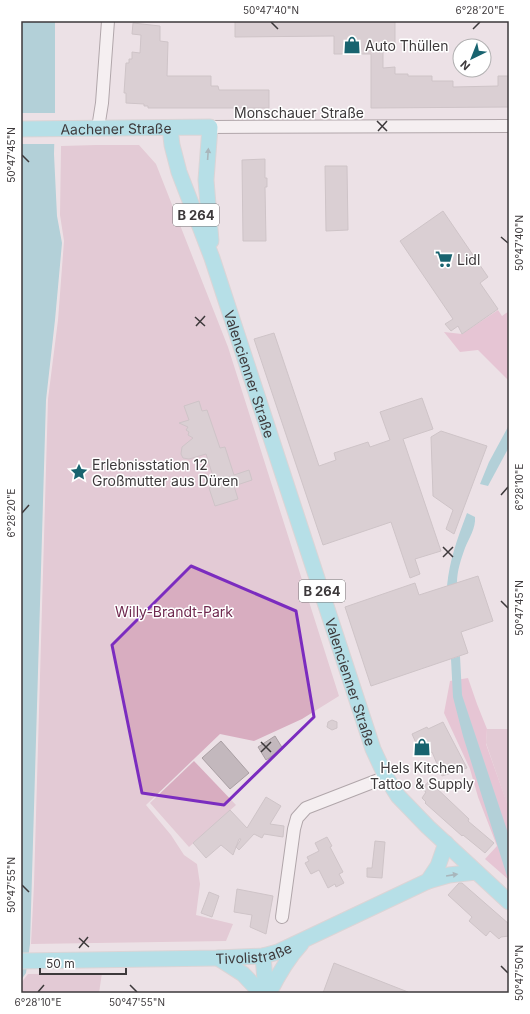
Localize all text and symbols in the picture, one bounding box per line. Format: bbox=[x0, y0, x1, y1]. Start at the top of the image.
text: 50°47'40"N bbox=[243, 4, 299, 16]
text: 6°28'20"E bbox=[455, 4, 505, 16]
shop icon: Auto Thüllen bbox=[342, 35, 362, 55]
place label: Auto Thüllen bbox=[365, 37, 449, 54]
north arrow bbox=[452, 38, 492, 78]
text: N bbox=[457, 57, 473, 73]
street label: Monschauer Straße bbox=[234, 104, 364, 121]
street label: Aachener Straße bbox=[60, 119, 172, 137]
text: 50°47'45"N bbox=[5, 127, 17, 183]
one-way arrow bbox=[204, 148, 211, 160]
road number: B 264 bbox=[173, 204, 219, 226]
text: 50°47'40"N bbox=[513, 215, 525, 271]
supermarket icon: Lidl bbox=[434, 249, 454, 269]
place label: Lidl bbox=[457, 251, 480, 268]
street label: Valencienner Straße bbox=[221, 308, 279, 440]
place label: Erlebnisstation 12 Großmutter aus Düren bbox=[92, 456, 238, 489]
place icon: Erlebnisstation 12 Großmutter aus Düren bbox=[69, 462, 89, 482]
text: 6°28'10"E bbox=[513, 463, 525, 511]
text: 6°28'20"E bbox=[5, 488, 17, 538]
road number: B 264 bbox=[299, 580, 345, 602]
text: 50°47'45"N bbox=[513, 580, 525, 636]
park label: Willy-Brandt-Park bbox=[115, 603, 233, 620]
street label: Valencienner Straße bbox=[322, 615, 380, 748]
shop icon: Hels Kitchen Tattoo & Supply bbox=[412, 737, 432, 757]
place label: Hels Kitchen Tattoo & Supply bbox=[370, 759, 474, 792]
text: 50°47'55"N bbox=[5, 857, 17, 913]
one-way arrow bbox=[446, 872, 458, 878]
street label: Tivolistraße bbox=[215, 938, 294, 967]
text: 50°47'50"N bbox=[513, 945, 525, 1001]
scale bar bbox=[40, 950, 126, 976]
text: 50 m bbox=[46, 956, 75, 971]
text: 6°28'10"E bbox=[14, 996, 62, 1008]
text: 50°47'55"N bbox=[109, 996, 165, 1008]

